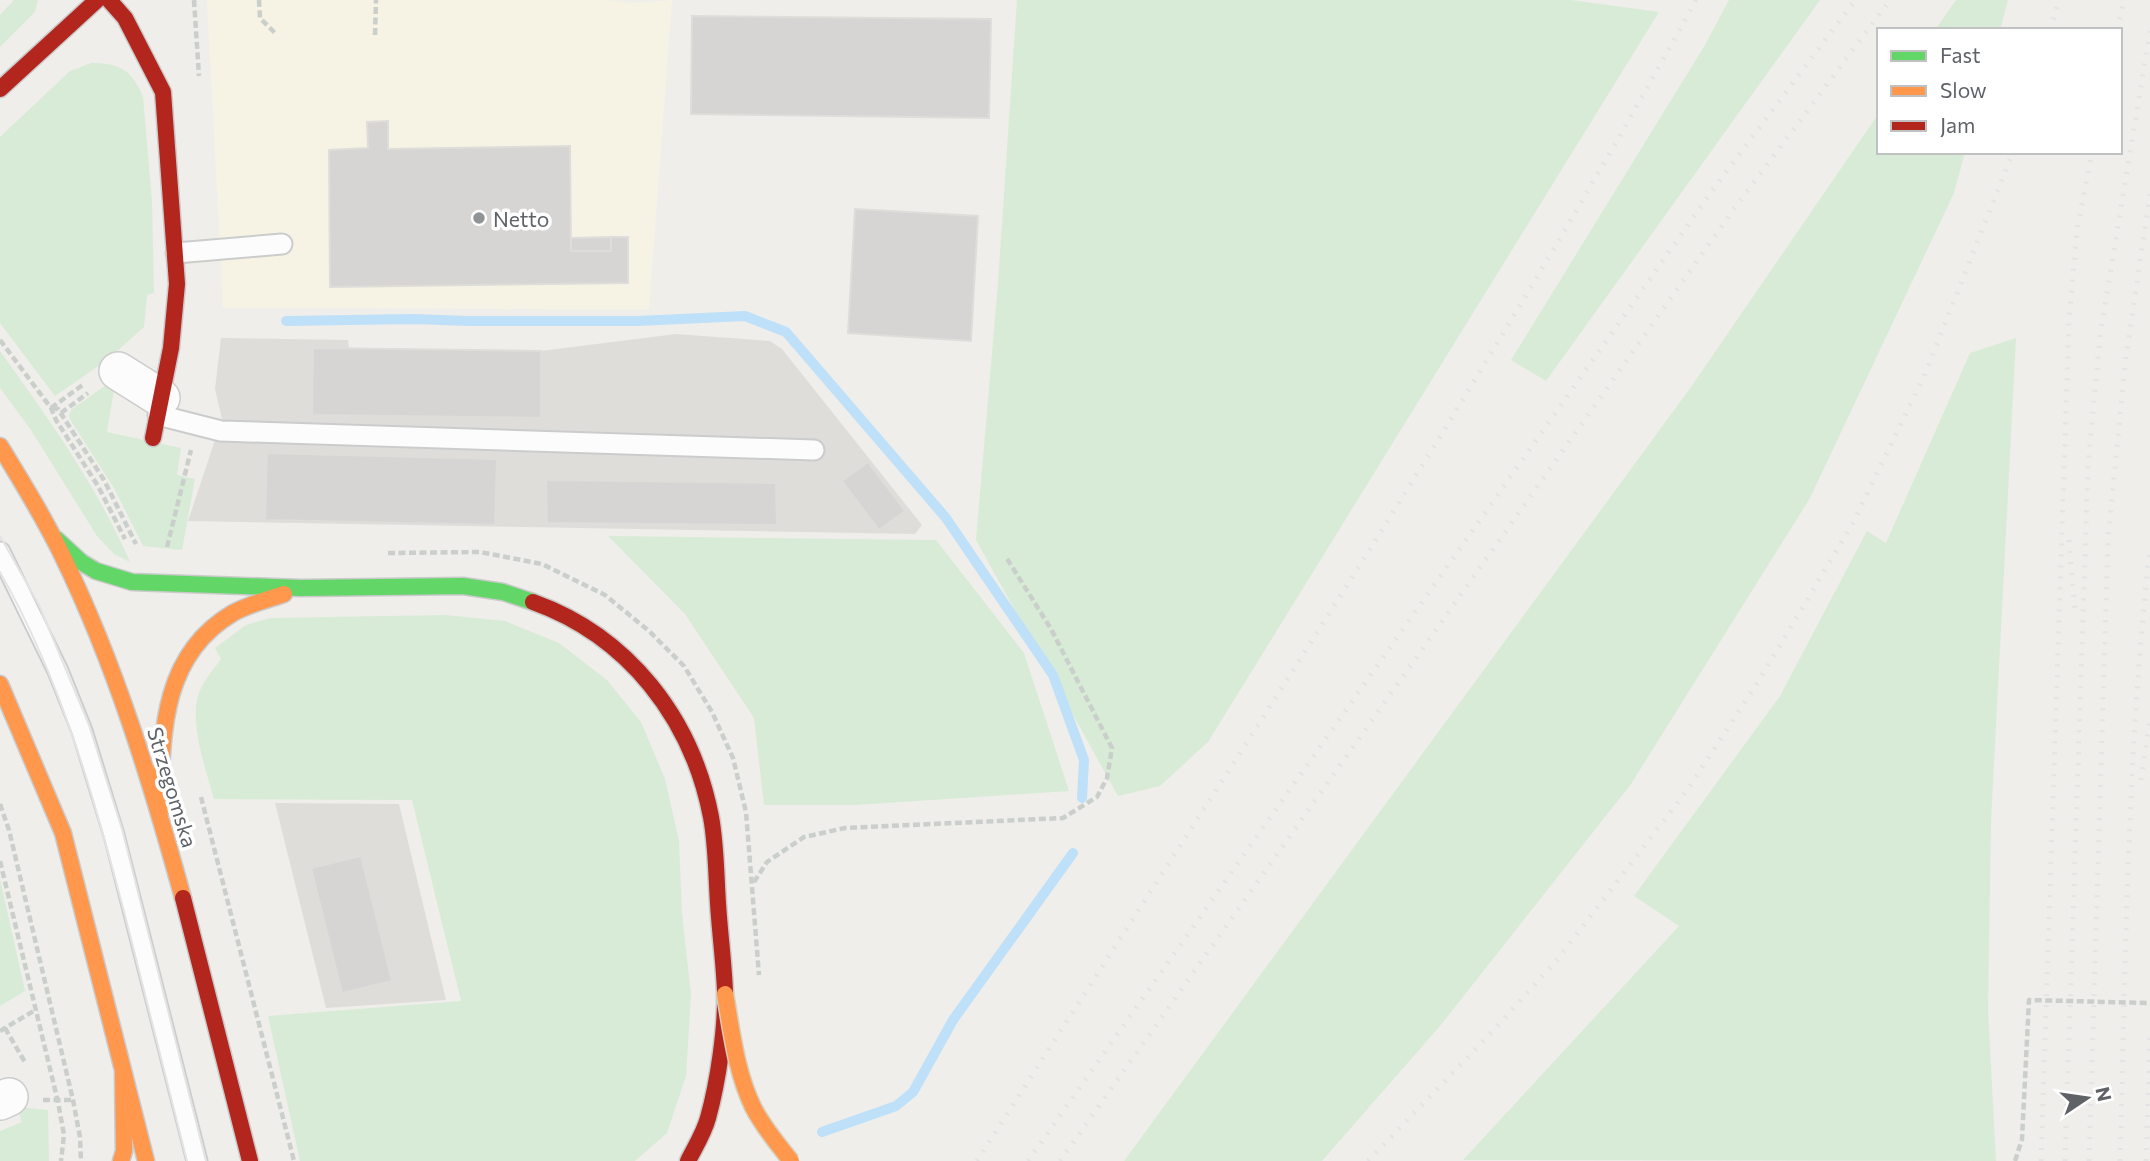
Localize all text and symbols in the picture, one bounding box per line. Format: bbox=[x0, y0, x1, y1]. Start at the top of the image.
legend bbox=[1877, 28, 2122, 154]
text: Fast bbox=[1940, 42, 1981, 67]
text: Slow bbox=[1940, 77, 1987, 102]
text: Jam bbox=[1940, 112, 1975, 137]
place label: Netto bbox=[493, 206, 549, 231]
marker: Netto bbox=[471, 210, 487, 226]
street label: Strzegomska bbox=[143, 724, 203, 850]
north arrow bbox=[2052, 1063, 2122, 1133]
text: N bbox=[2091, 1085, 2117, 1104]

